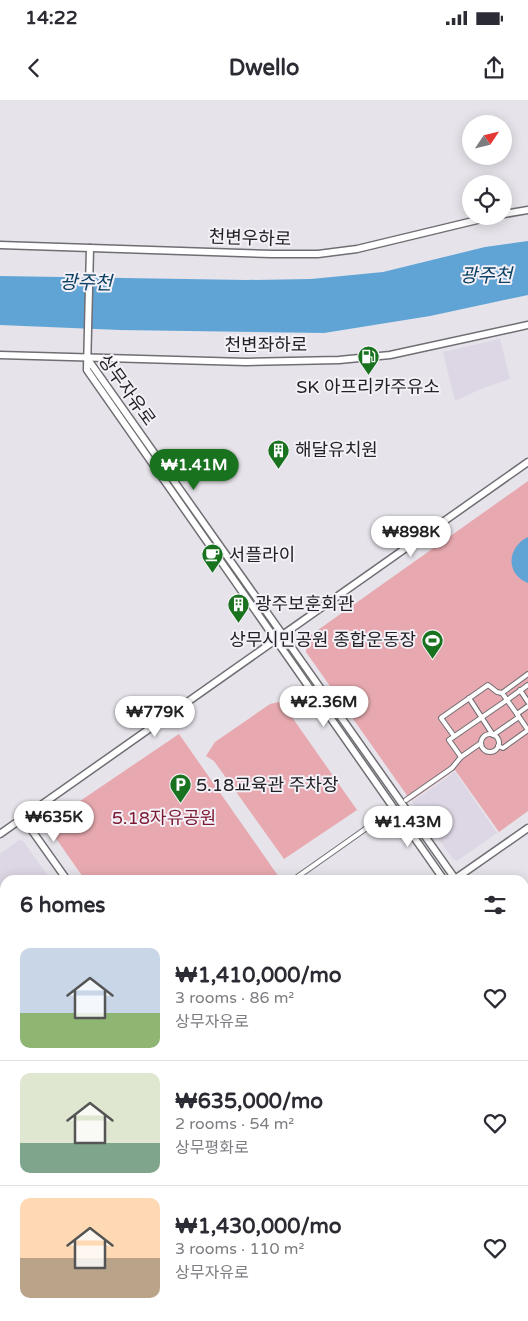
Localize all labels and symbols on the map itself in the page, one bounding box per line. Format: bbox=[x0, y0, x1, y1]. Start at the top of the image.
north arrow bbox=[462, 115, 512, 165]
street label: 천변우하로 bbox=[208, 226, 292, 250]
water label: 광주천 bbox=[460, 265, 514, 287]
water label: 광주천 bbox=[60, 272, 114, 294]
street label: 천변좌하로 bbox=[225, 334, 307, 356]
fuel station icon: SK 아프리카주유소 bbox=[356, 345, 380, 376]
street label: 상무자유로 bbox=[94, 350, 160, 430]
place label: SK 아프리카주유소 bbox=[296, 376, 440, 398]
building icon: 해달유치원 bbox=[267, 438, 291, 469]
place label: 해달유치원 bbox=[295, 439, 378, 461]
pin: ₩1.41M bbox=[153, 448, 235, 491]
pin: ₩898K bbox=[376, 516, 446, 558]
cafe icon: 서플라이 bbox=[201, 543, 225, 574]
place label: 서플라이 bbox=[229, 544, 295, 566]
building icon: 광주보훈회관 bbox=[227, 592, 251, 623]
place label: 광주보훈회관 bbox=[255, 593, 355, 615]
sports icon: 상무시민공원 종합운동장 bbox=[420, 628, 444, 659]
place label: 상무시민공원 종합운동장 bbox=[229, 629, 416, 651]
pin: ₩2.36M bbox=[283, 686, 365, 728]
pin: ₩779K bbox=[120, 696, 190, 738]
parking icon: 5.18교육관 주차장 bbox=[168, 773, 192, 804]
place label: 5.18교육관 주차장 bbox=[196, 774, 338, 796]
pin: ₩635K bbox=[19, 800, 89, 843]
pin: ₩1.43M bbox=[367, 806, 449, 848]
park label: 5.18자유공원 bbox=[112, 807, 216, 829]

